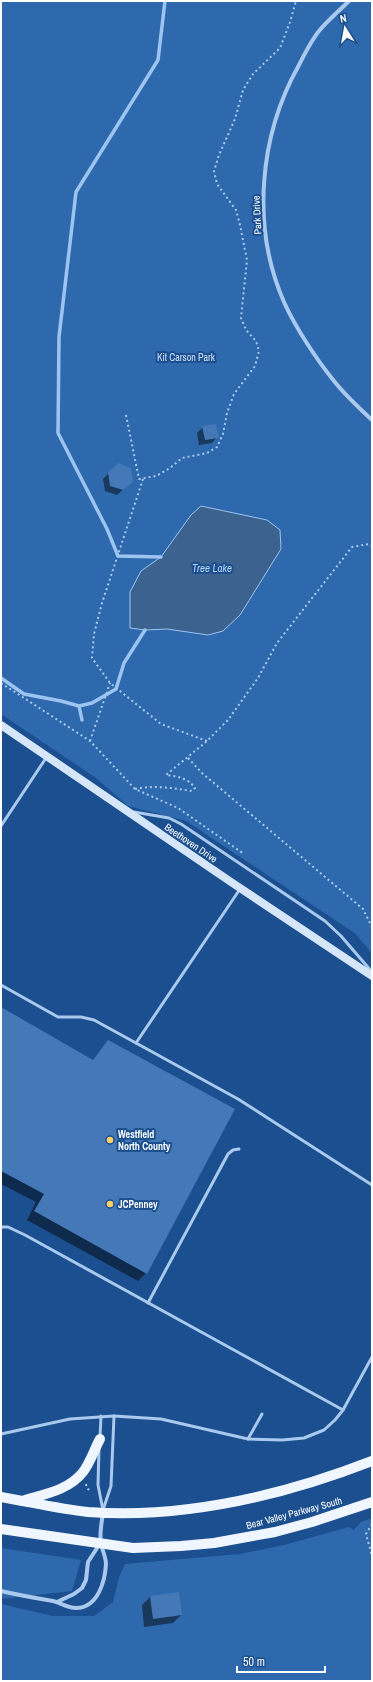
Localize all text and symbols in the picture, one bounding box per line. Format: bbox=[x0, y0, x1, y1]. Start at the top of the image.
north arrow bbox=[325, 8, 365, 48]
text: N bbox=[339, 11, 348, 26]
street label: Park Drive bbox=[249, 195, 265, 235]
park label: Kit Carson Park bbox=[157, 351, 216, 364]
water label: Tree Lake bbox=[192, 561, 232, 575]
street label: Beethoven Drive bbox=[162, 821, 220, 866]
place label: Westfield North County bbox=[118, 1128, 171, 1153]
marker: Westfield North County bbox=[105, 1135, 115, 1145]
place label: JCPenney bbox=[118, 1198, 158, 1211]
marker: JCPenney bbox=[105, 1199, 115, 1209]
street label: Bear Valley Parkway South bbox=[245, 1494, 343, 1532]
scale bar bbox=[237, 1648, 325, 1674]
text: 50 m bbox=[243, 1654, 265, 1670]

